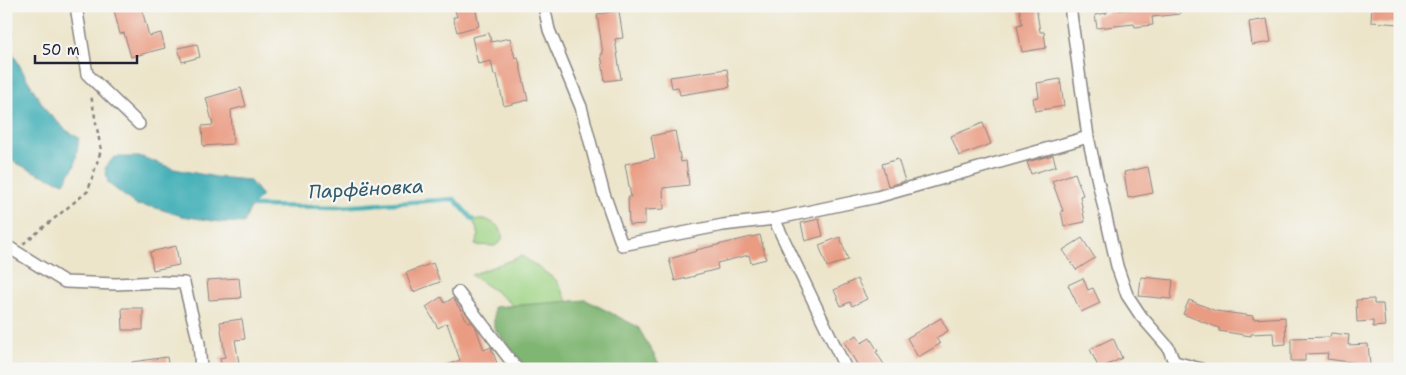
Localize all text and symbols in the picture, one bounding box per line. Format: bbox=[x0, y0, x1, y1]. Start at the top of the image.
scale bar bbox=[35, 32, 138, 64]
text: 50 m bbox=[42, 40, 80, 60]
water label: Парфёновка bbox=[308, 173, 424, 205]

